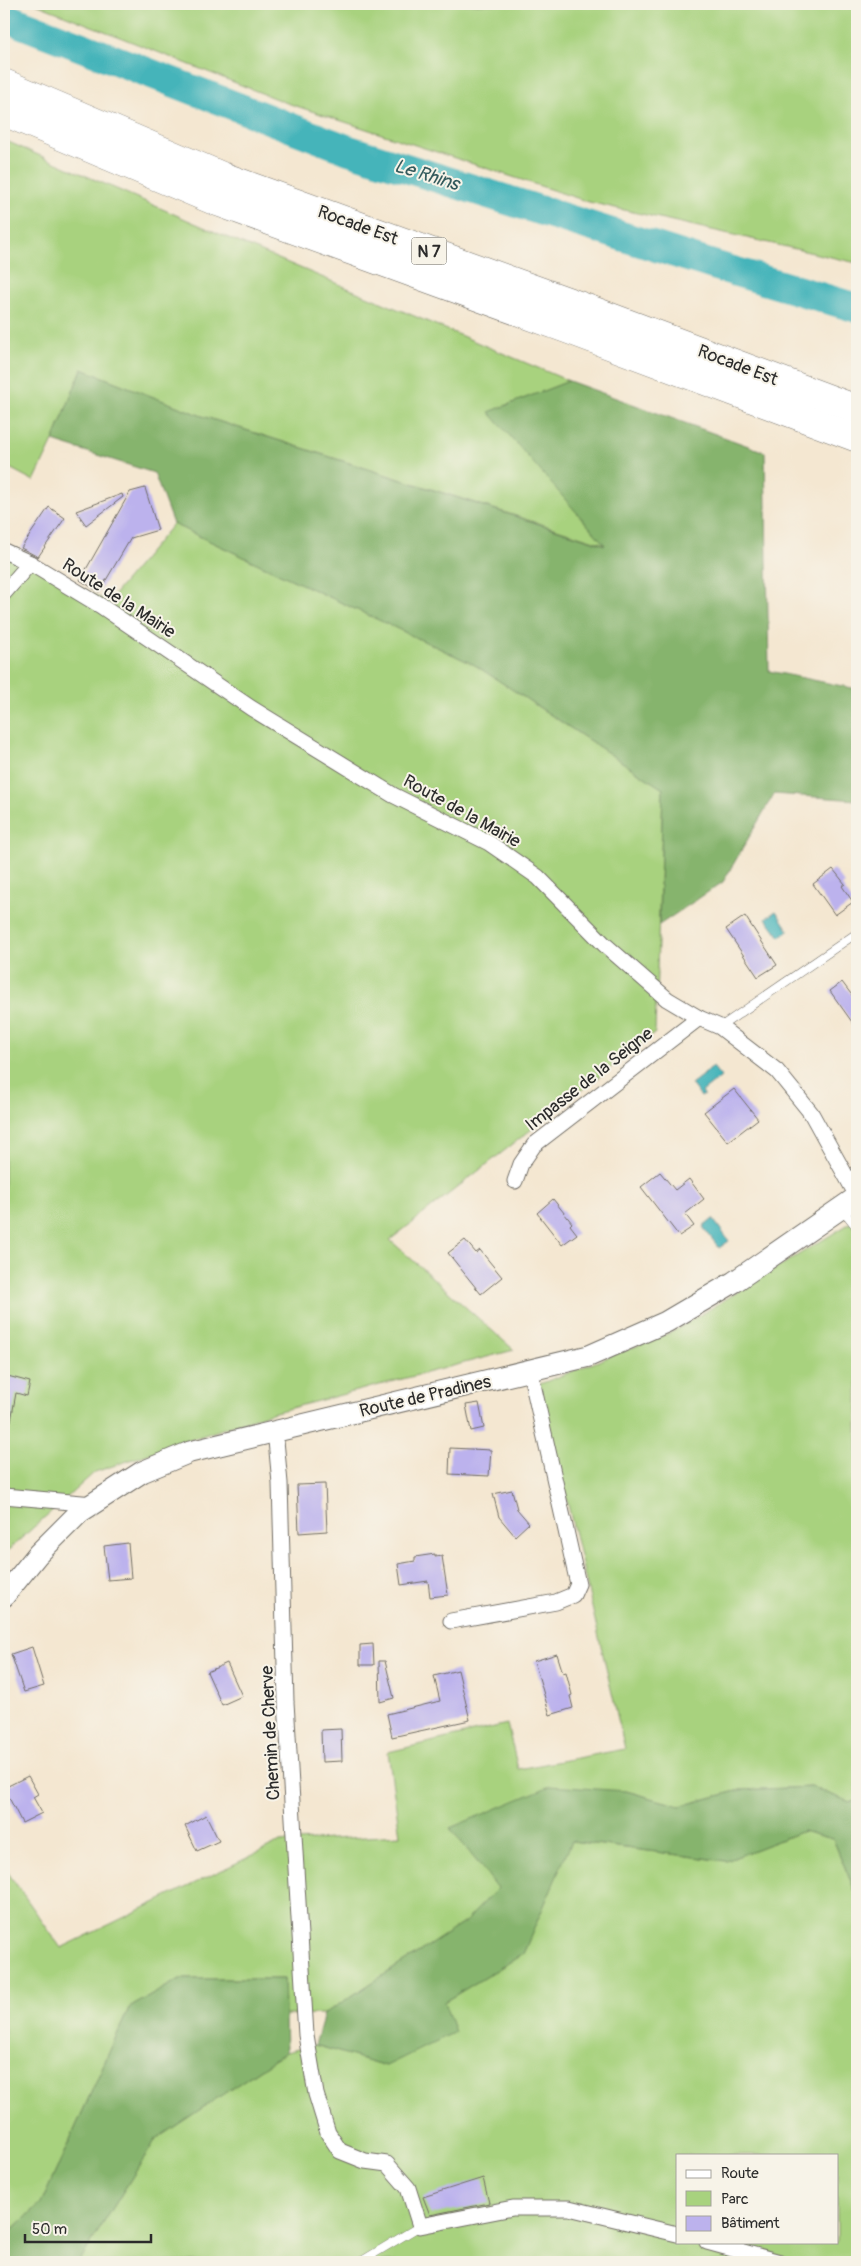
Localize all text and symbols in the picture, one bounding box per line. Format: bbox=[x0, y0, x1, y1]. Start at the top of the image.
water label: Le Rhins bbox=[391, 154, 464, 197]
street label: Rocade Est bbox=[314, 200, 402, 251]
road number: N 7 bbox=[412, 238, 446, 264]
street label: Rocade Est bbox=[694, 340, 782, 392]
street label: Route de la Mairie bbox=[58, 553, 180, 644]
street label: Route de la Mairie bbox=[399, 770, 525, 853]
street label: Impasse de la Seigne bbox=[521, 1022, 658, 1136]
street label: Route de Pradines bbox=[357, 1370, 493, 1423]
street label: Chemin de Cherve bbox=[255, 1665, 286, 1801]
legend bbox=[676, 2154, 838, 2244]
text: Route bbox=[721, 2164, 759, 2183]
text: Parc bbox=[721, 2190, 749, 2209]
scale bar bbox=[25, 2211, 151, 2243]
text: Bâtiment bbox=[721, 2214, 781, 2233]
text: 50 m bbox=[32, 2220, 67, 2239]

